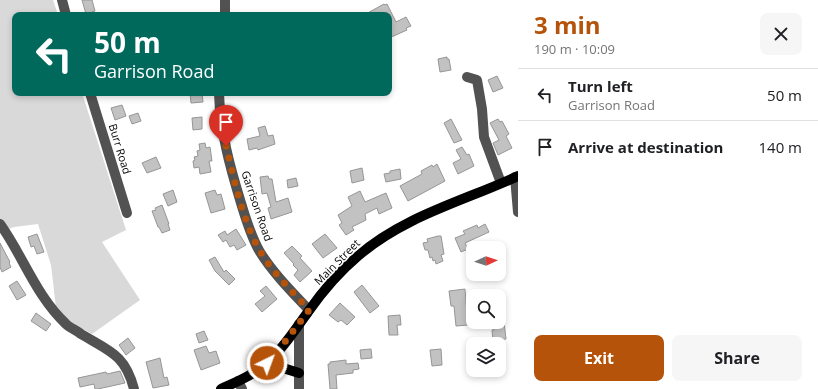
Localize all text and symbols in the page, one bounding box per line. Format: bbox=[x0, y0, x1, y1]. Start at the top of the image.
text: 3 min bbox=[534, 8, 601, 41]
button: close bbox=[760, 13, 802, 55]
text: 50 m bbox=[94, 23, 161, 61]
icon: left bbox=[28, 28, 80, 80]
text: 190 m · 10:09 bbox=[534, 40, 615, 58]
text: Garrison Road bbox=[94, 59, 214, 83]
text: Turn left bbox=[568, 76, 633, 96]
icon: left bbox=[534, 84, 556, 106]
text: 50 m bbox=[767, 85, 802, 105]
text: Garrison Road bbox=[568, 96, 655, 114]
pin bbox=[209, 105, 243, 146]
icon: arrive bbox=[215, 111, 237, 133]
street label: Burr Road bbox=[106, 122, 135, 176]
icon: arrive bbox=[534, 136, 556, 158]
text: Arrive at destination bbox=[568, 137, 723, 157]
text: 140 m bbox=[758, 137, 802, 157]
street label: Garrison Road bbox=[238, 169, 277, 243]
street label: Main Street bbox=[310, 235, 363, 288]
north arrow bbox=[466, 241, 506, 281]
map controls bbox=[466, 241, 506, 377]
button: search bbox=[466, 289, 506, 329]
button: Exit bbox=[534, 335, 664, 381]
button: Share bbox=[672, 335, 802, 381]
button: layers bbox=[466, 337, 506, 377]
position arrow bbox=[246, 342, 288, 384]

